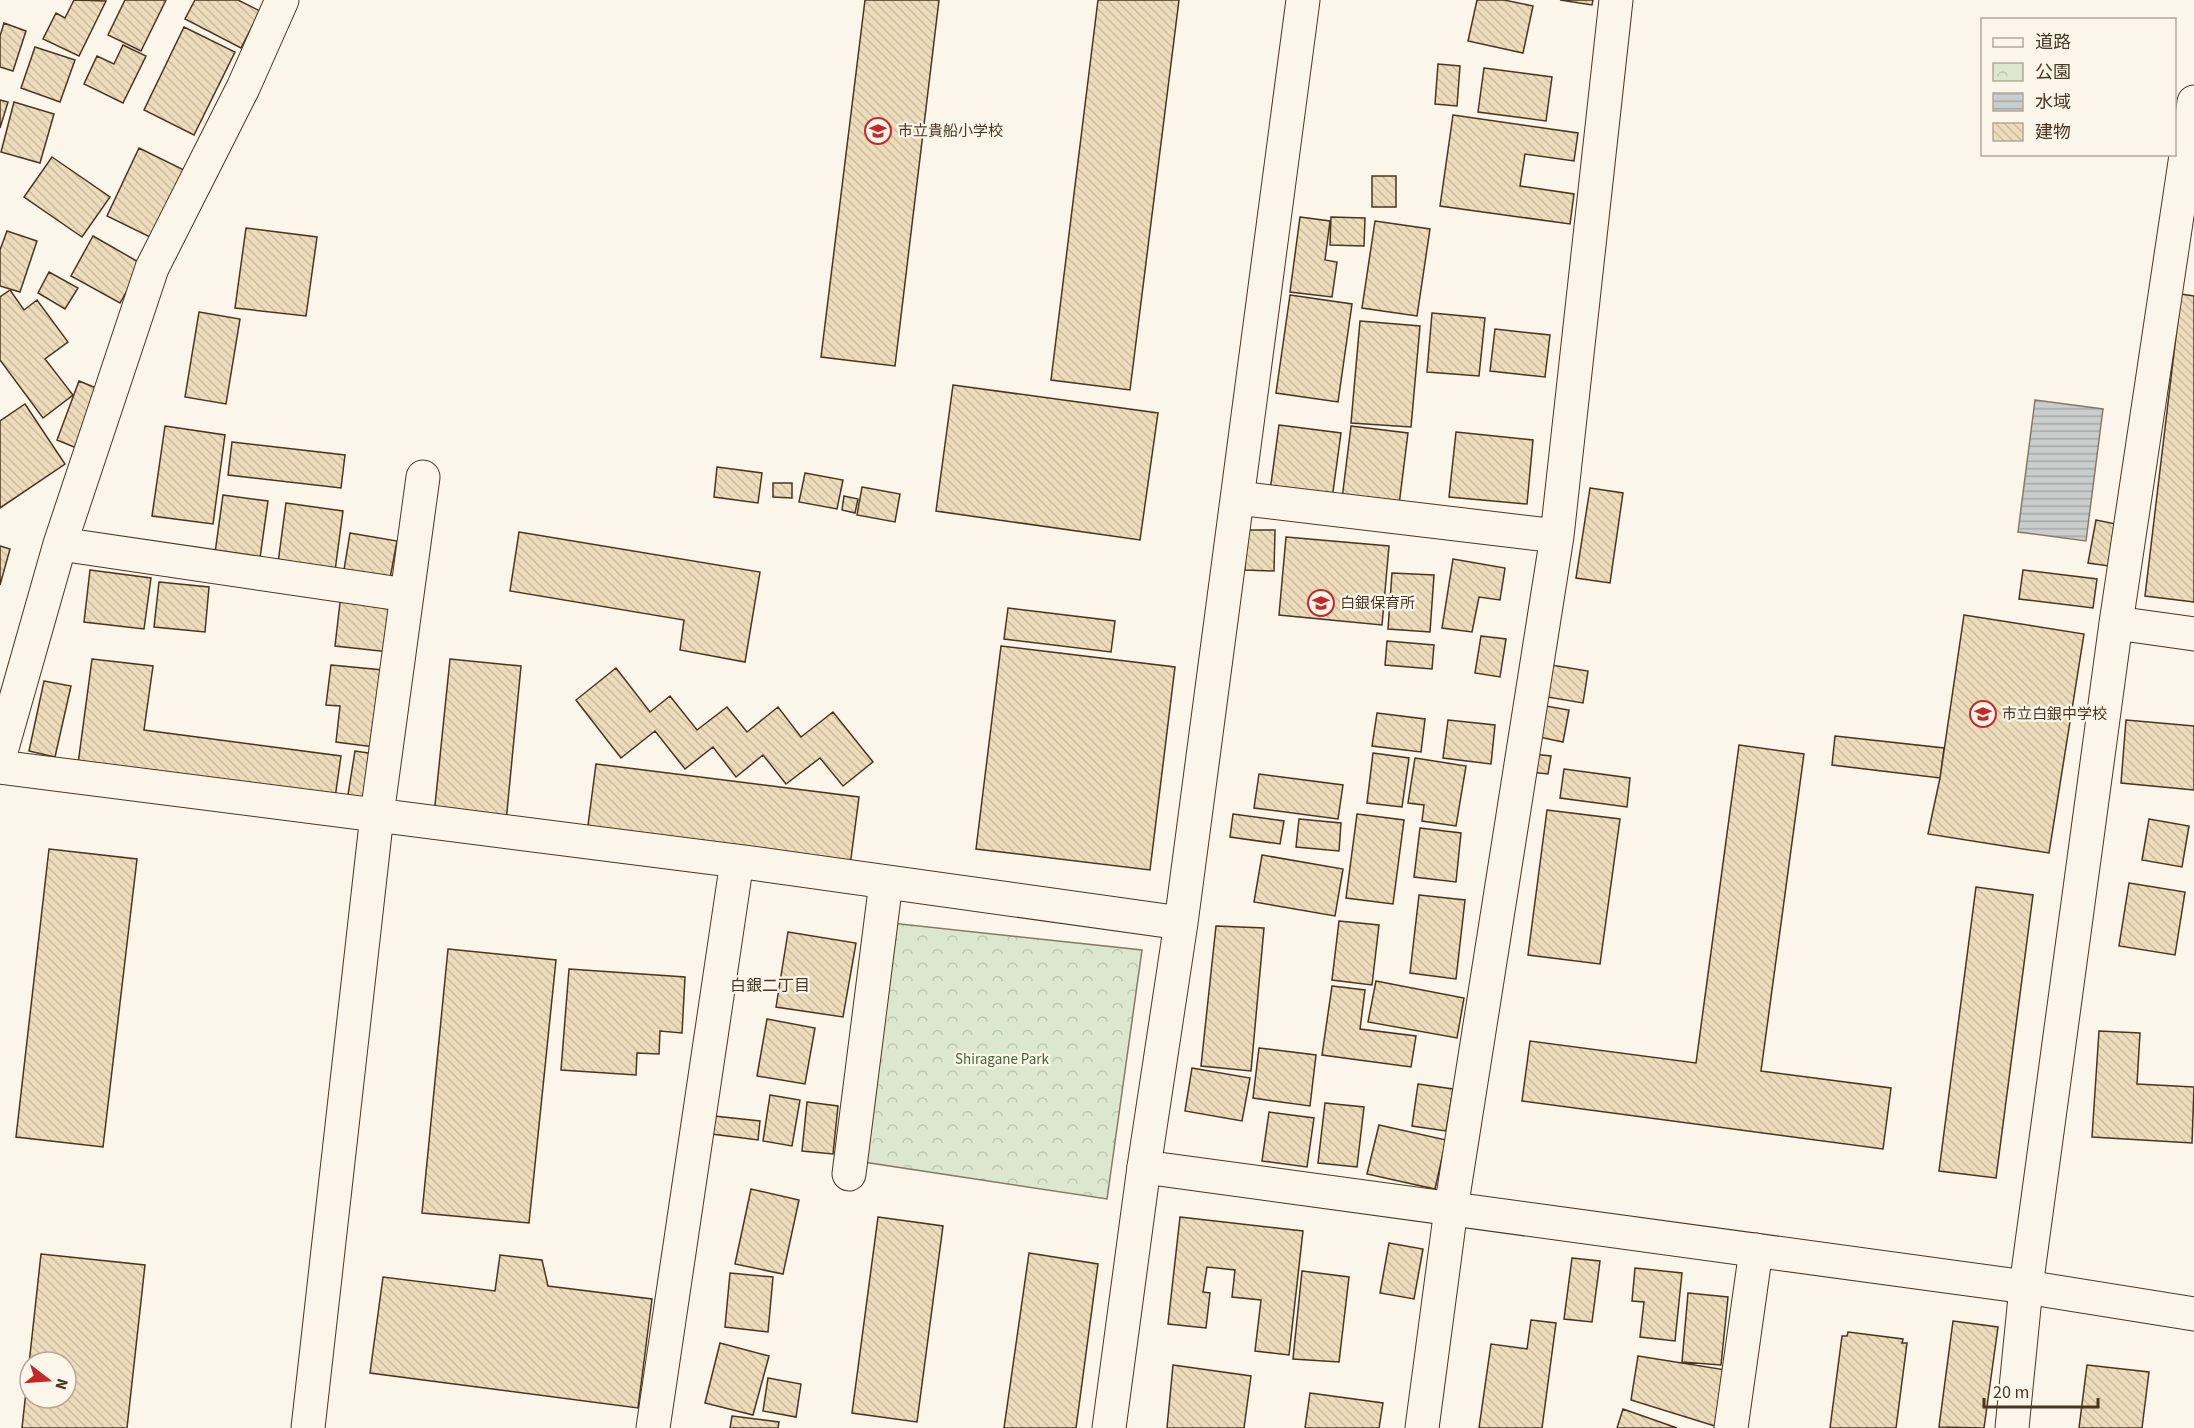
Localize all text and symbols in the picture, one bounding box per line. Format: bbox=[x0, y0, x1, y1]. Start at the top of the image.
legend bbox=[1981, 18, 2176, 156]
text: 道路 bbox=[2035, 30, 2071, 55]
text: 公園 bbox=[2035, 60, 2071, 85]
text: 水域 bbox=[2035, 90, 2071, 115]
school or university icon: 市立貴船小学校 bbox=[863, 116, 893, 146]
text: 建物 bbox=[2035, 120, 2071, 145]
place label: 市立貴船小学校 bbox=[898, 121, 1003, 142]
school or university icon: 白銀保育所 bbox=[1306, 588, 1336, 618]
place label: 白銀保育所 bbox=[1340, 593, 1415, 614]
school or university icon: 市立白銀中学校 bbox=[1968, 699, 1998, 729]
place label: 市立白銀中学校 bbox=[2002, 704, 2107, 725]
district label: 白銀二丁目 bbox=[730, 975, 810, 997]
park label: Shiragane Park bbox=[955, 1049, 1049, 1070]
north arrow bbox=[18, 1350, 78, 1410]
scale bar bbox=[1984, 1371, 2098, 1409]
text: N bbox=[49, 1376, 73, 1392]
text: 20 m bbox=[1993, 1380, 2029, 1405]

